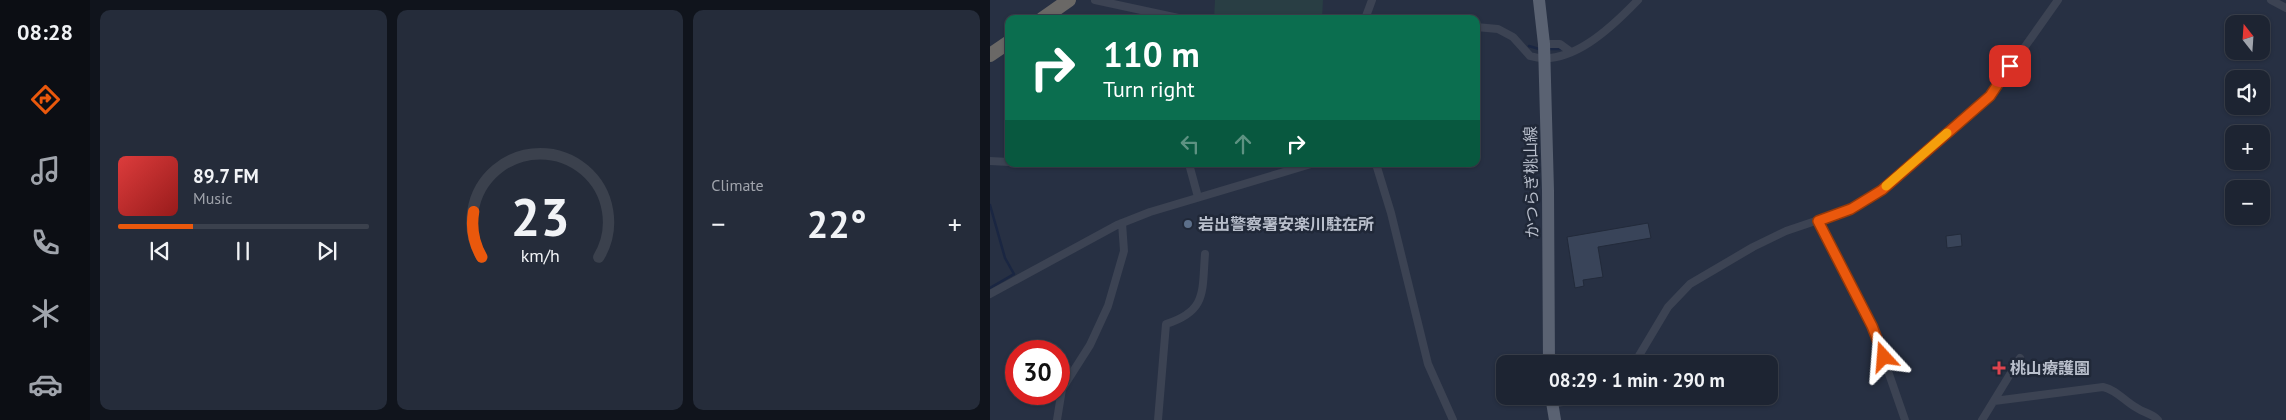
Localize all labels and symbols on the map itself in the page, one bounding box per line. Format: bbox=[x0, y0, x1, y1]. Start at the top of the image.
north arrow bbox=[2225, 15, 2270, 60]
pin bbox=[1989, 45, 2031, 87]
street label: かつらぎ桃山線 bbox=[1520, 126, 1542, 238]
place label: 岩出警察署安楽川駐在所 bbox=[1198, 214, 1374, 234]
marker: 岩出警察署安楽川駐在所 bbox=[1182, 218, 1194, 230]
position arrow bbox=[1857, 330, 1909, 382]
speed limit sign: 30 bbox=[1005, 340, 1070, 405]
place label: 桃山療護園 bbox=[2010, 358, 2090, 378]
marker: 桃山療護園 bbox=[1992, 361, 2006, 375]

